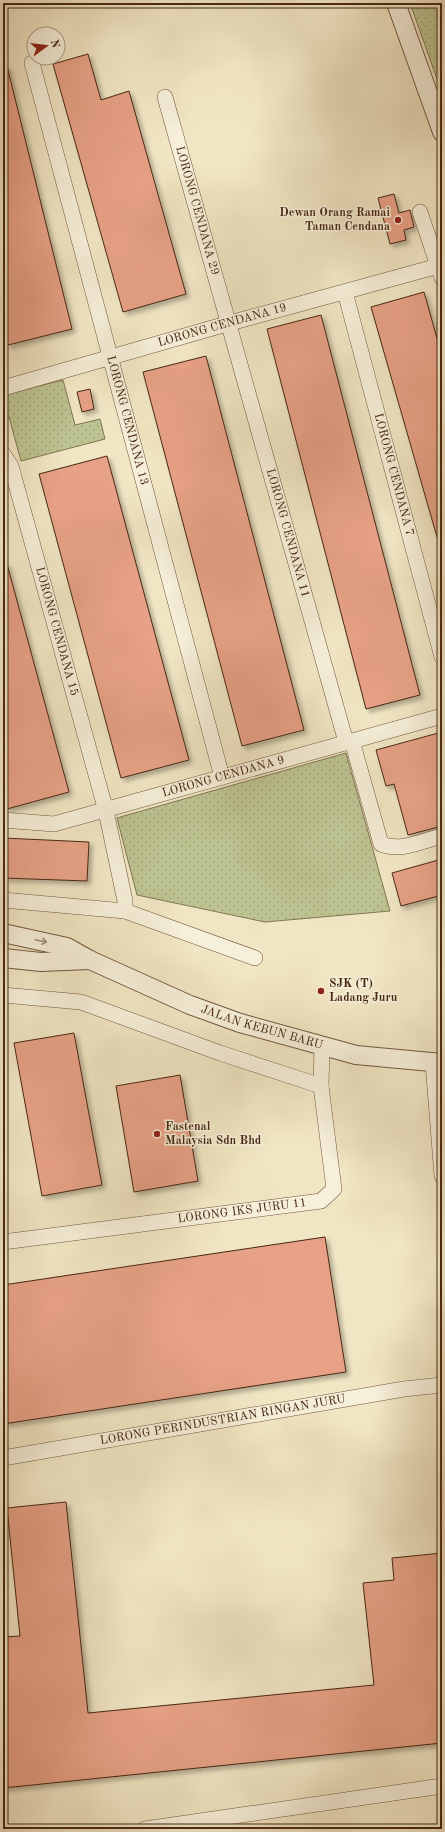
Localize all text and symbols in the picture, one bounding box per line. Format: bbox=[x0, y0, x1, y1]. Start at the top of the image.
north arrow bbox=[26, 26, 66, 66]
text: N bbox=[48, 38, 61, 50]
street label: LORONG CENDANA 29 bbox=[173, 145, 221, 276]
place label: Dewan Orang Ramai Taman Cendana bbox=[279, 207, 390, 233]
marker: Dewan Orang Ramai Taman Cendana bbox=[393, 215, 403, 225]
street label: LORONG CENDANA 19 bbox=[156, 302, 288, 349]
street label: LORONG CENDANA 13 bbox=[104, 355, 150, 487]
street label: LORONG CENDANA 7 bbox=[372, 412, 416, 537]
street label: LORONG CENDANA 11 bbox=[264, 467, 311, 599]
street label: LORONG CENDANA 15 bbox=[33, 566, 81, 697]
street label: LORONG CENDANA 9 bbox=[161, 754, 286, 800]
one-way arrow bbox=[34, 937, 47, 945]
place label: SJK (T) Ladang Juru bbox=[329, 977, 398, 1004]
marker: SJK (T) Ladang Juru bbox=[316, 986, 326, 996]
street label: JALAN KEBUN BARU bbox=[199, 1003, 325, 1052]
place label: Fastenal Malaysia Sdn Bhd bbox=[165, 1121, 262, 1147]
marker: Fastenal Malaysia Sdn Bhd bbox=[152, 1129, 162, 1139]
street label: LORONG IKS JURU 11 bbox=[177, 1197, 307, 1225]
street label: LORONG PERINDUSTRIAN RINGAN JURU bbox=[99, 1393, 347, 1447]

